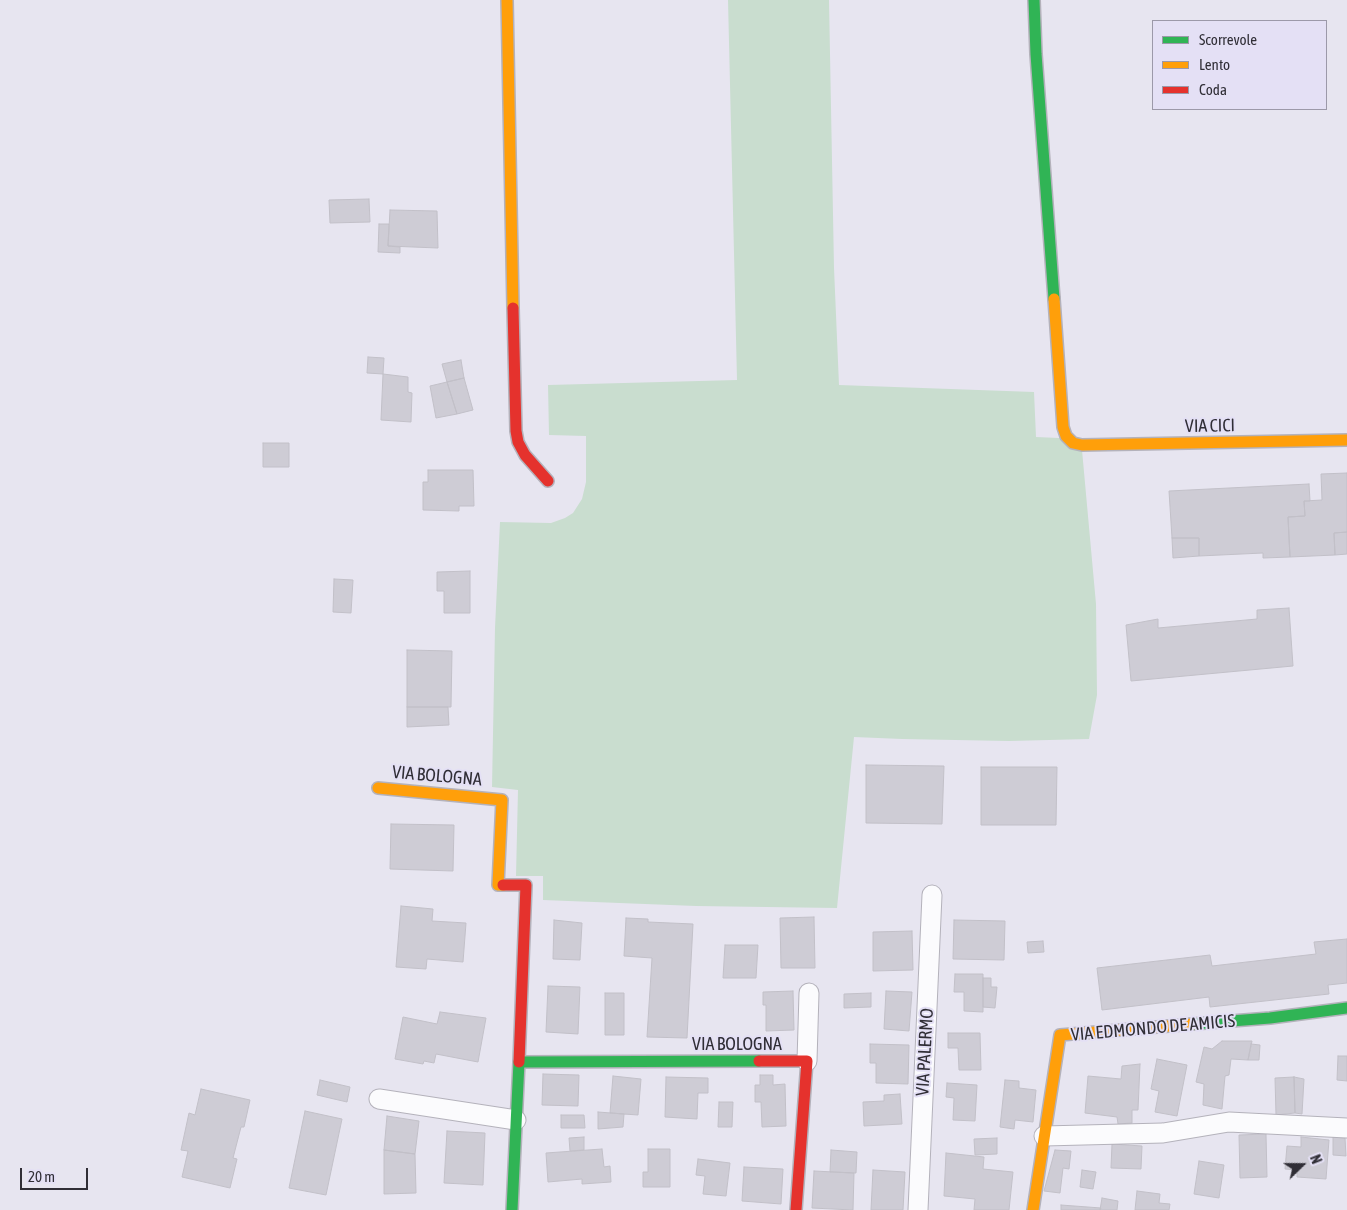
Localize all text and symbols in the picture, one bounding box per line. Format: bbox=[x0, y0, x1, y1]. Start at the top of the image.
legend bbox=[1152, 20, 1327, 110]
text: Scorrevole bbox=[1199, 31, 1257, 48]
text: Lento bbox=[1199, 56, 1230, 73]
text: Coda bbox=[1199, 81, 1227, 98]
street label: VIA CICI bbox=[1185, 415, 1235, 437]
street label: VIA BOLOGNA bbox=[391, 761, 483, 791]
street label: VIA PALERMO bbox=[912, 1008, 938, 1096]
street label: VIA EDMONDO DE AMICIS bbox=[1070, 1010, 1236, 1046]
street label: VIA BOLOGNA bbox=[692, 1033, 782, 1055]
north arrow bbox=[1277, 1140, 1327, 1190]
text: N bbox=[1307, 1153, 1325, 1166]
scale bar bbox=[22, 1158, 90, 1190]
text: 20 m bbox=[28, 1168, 55, 1185]

